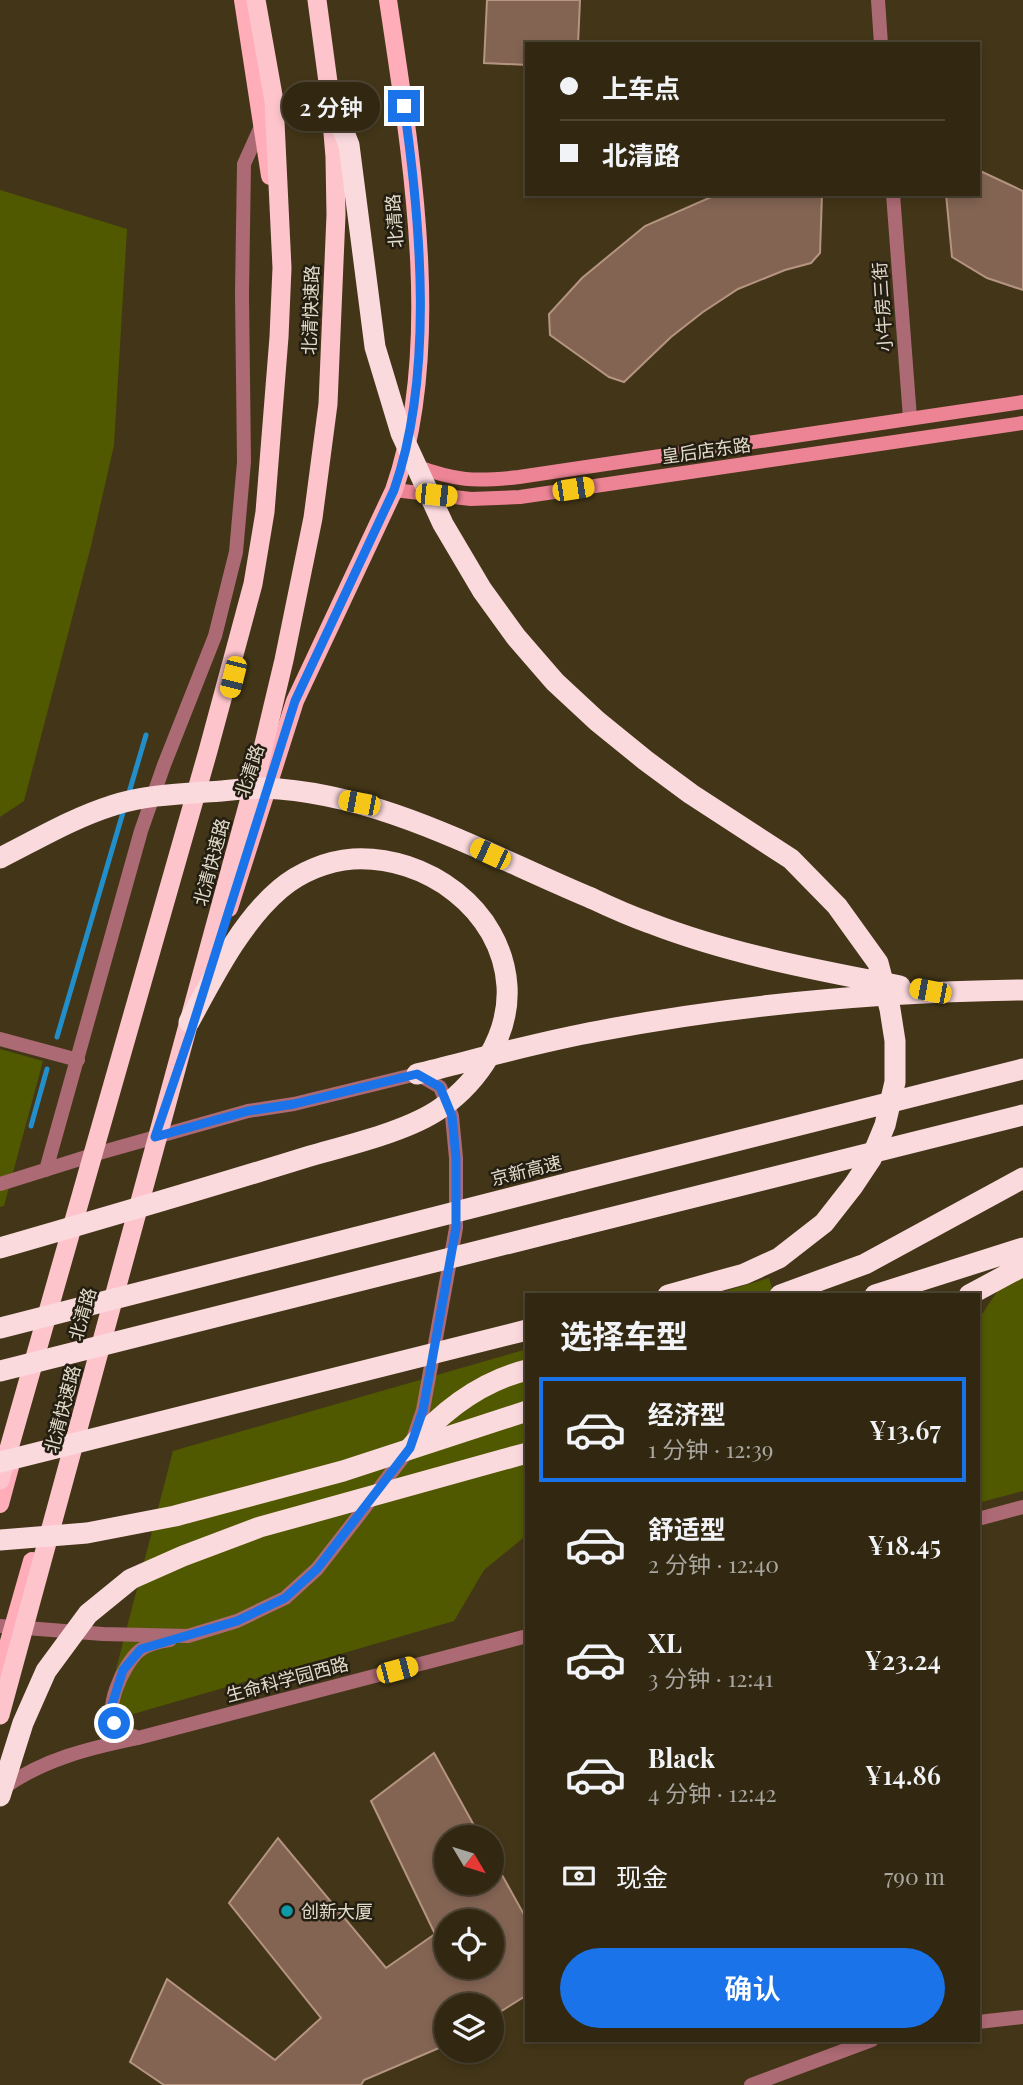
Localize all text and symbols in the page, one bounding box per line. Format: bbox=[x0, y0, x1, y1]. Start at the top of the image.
text: 上车点 bbox=[602, 70, 680, 105]
callout: 2 分钟 bbox=[282, 82, 380, 130]
route end bbox=[388, 90, 420, 122]
text: 2 分钟 bbox=[299, 91, 363, 122]
text: 北清路 bbox=[602, 137, 680, 172]
street label: 北清路 bbox=[380, 193, 408, 249]
street label: 小牛房三街 bbox=[867, 261, 897, 353]
street label: 北清快速路 bbox=[296, 265, 324, 355]
street label: 皇后店东路 bbox=[660, 432, 752, 468]
car bbox=[551, 475, 596, 503]
car bbox=[415, 482, 458, 508]
car bbox=[218, 654, 249, 700]
street label: 北清路 bbox=[229, 742, 269, 800]
car bbox=[337, 789, 382, 817]
street label: 北清快速路 bbox=[188, 815, 234, 909]
car bbox=[467, 836, 514, 872]
car bbox=[908, 977, 953, 1005]
street label: 京新高速 bbox=[488, 1150, 564, 1190]
street label: 北清路 bbox=[63, 1285, 101, 1343]
text: 选择车型 bbox=[560, 1313, 688, 1356]
street label: 北清快速路 bbox=[39, 1362, 85, 1456]
text: 经济型 bbox=[648, 1396, 726, 1431]
icon: car bbox=[564, 1398, 627, 1461]
text: ¥13.67 bbox=[869, 1412, 941, 1447]
text: 1 分钟 · 12:39 bbox=[648, 1433, 774, 1464]
text: 舒适型 bbox=[648, 1511, 726, 1546]
icon: car bbox=[564, 1513, 627, 1576]
text: ¥18.45 bbox=[868, 1527, 941, 1562]
text: 2 分钟 · 12:40 bbox=[648, 1548, 779, 1579]
text: XL bbox=[648, 1625, 682, 1660]
icon: car bbox=[564, 1628, 627, 1691]
text: ¥23.24 bbox=[865, 1642, 941, 1677]
street label: 生命科学园西路 bbox=[223, 1651, 351, 1707]
car bbox=[374, 1654, 421, 1686]
text: 3 分钟 · 12:41 bbox=[648, 1662, 773, 1693]
route start bbox=[98, 1707, 130, 1739]
text: Black bbox=[648, 1740, 715, 1775]
icon: car bbox=[564, 1743, 627, 1806]
text: ¥14.86 bbox=[865, 1757, 941, 1792]
text: 4 分钟 · 12:42 bbox=[648, 1777, 777, 1808]
north arrow bbox=[434, 1825, 504, 1895]
map controls bbox=[434, 1825, 504, 2063]
icon: cash bbox=[560, 1857, 598, 1895]
text: 现金 bbox=[616, 1859, 668, 1894]
text: 790 m bbox=[884, 1860, 945, 1891]
place label: 创新大厦 bbox=[301, 1899, 373, 1923]
marker: 创新大厦 bbox=[279, 1903, 295, 1919]
button: locate bbox=[434, 1909, 504, 1979]
button: 确认 bbox=[560, 1948, 945, 2028]
button: layers bbox=[434, 1993, 504, 2063]

